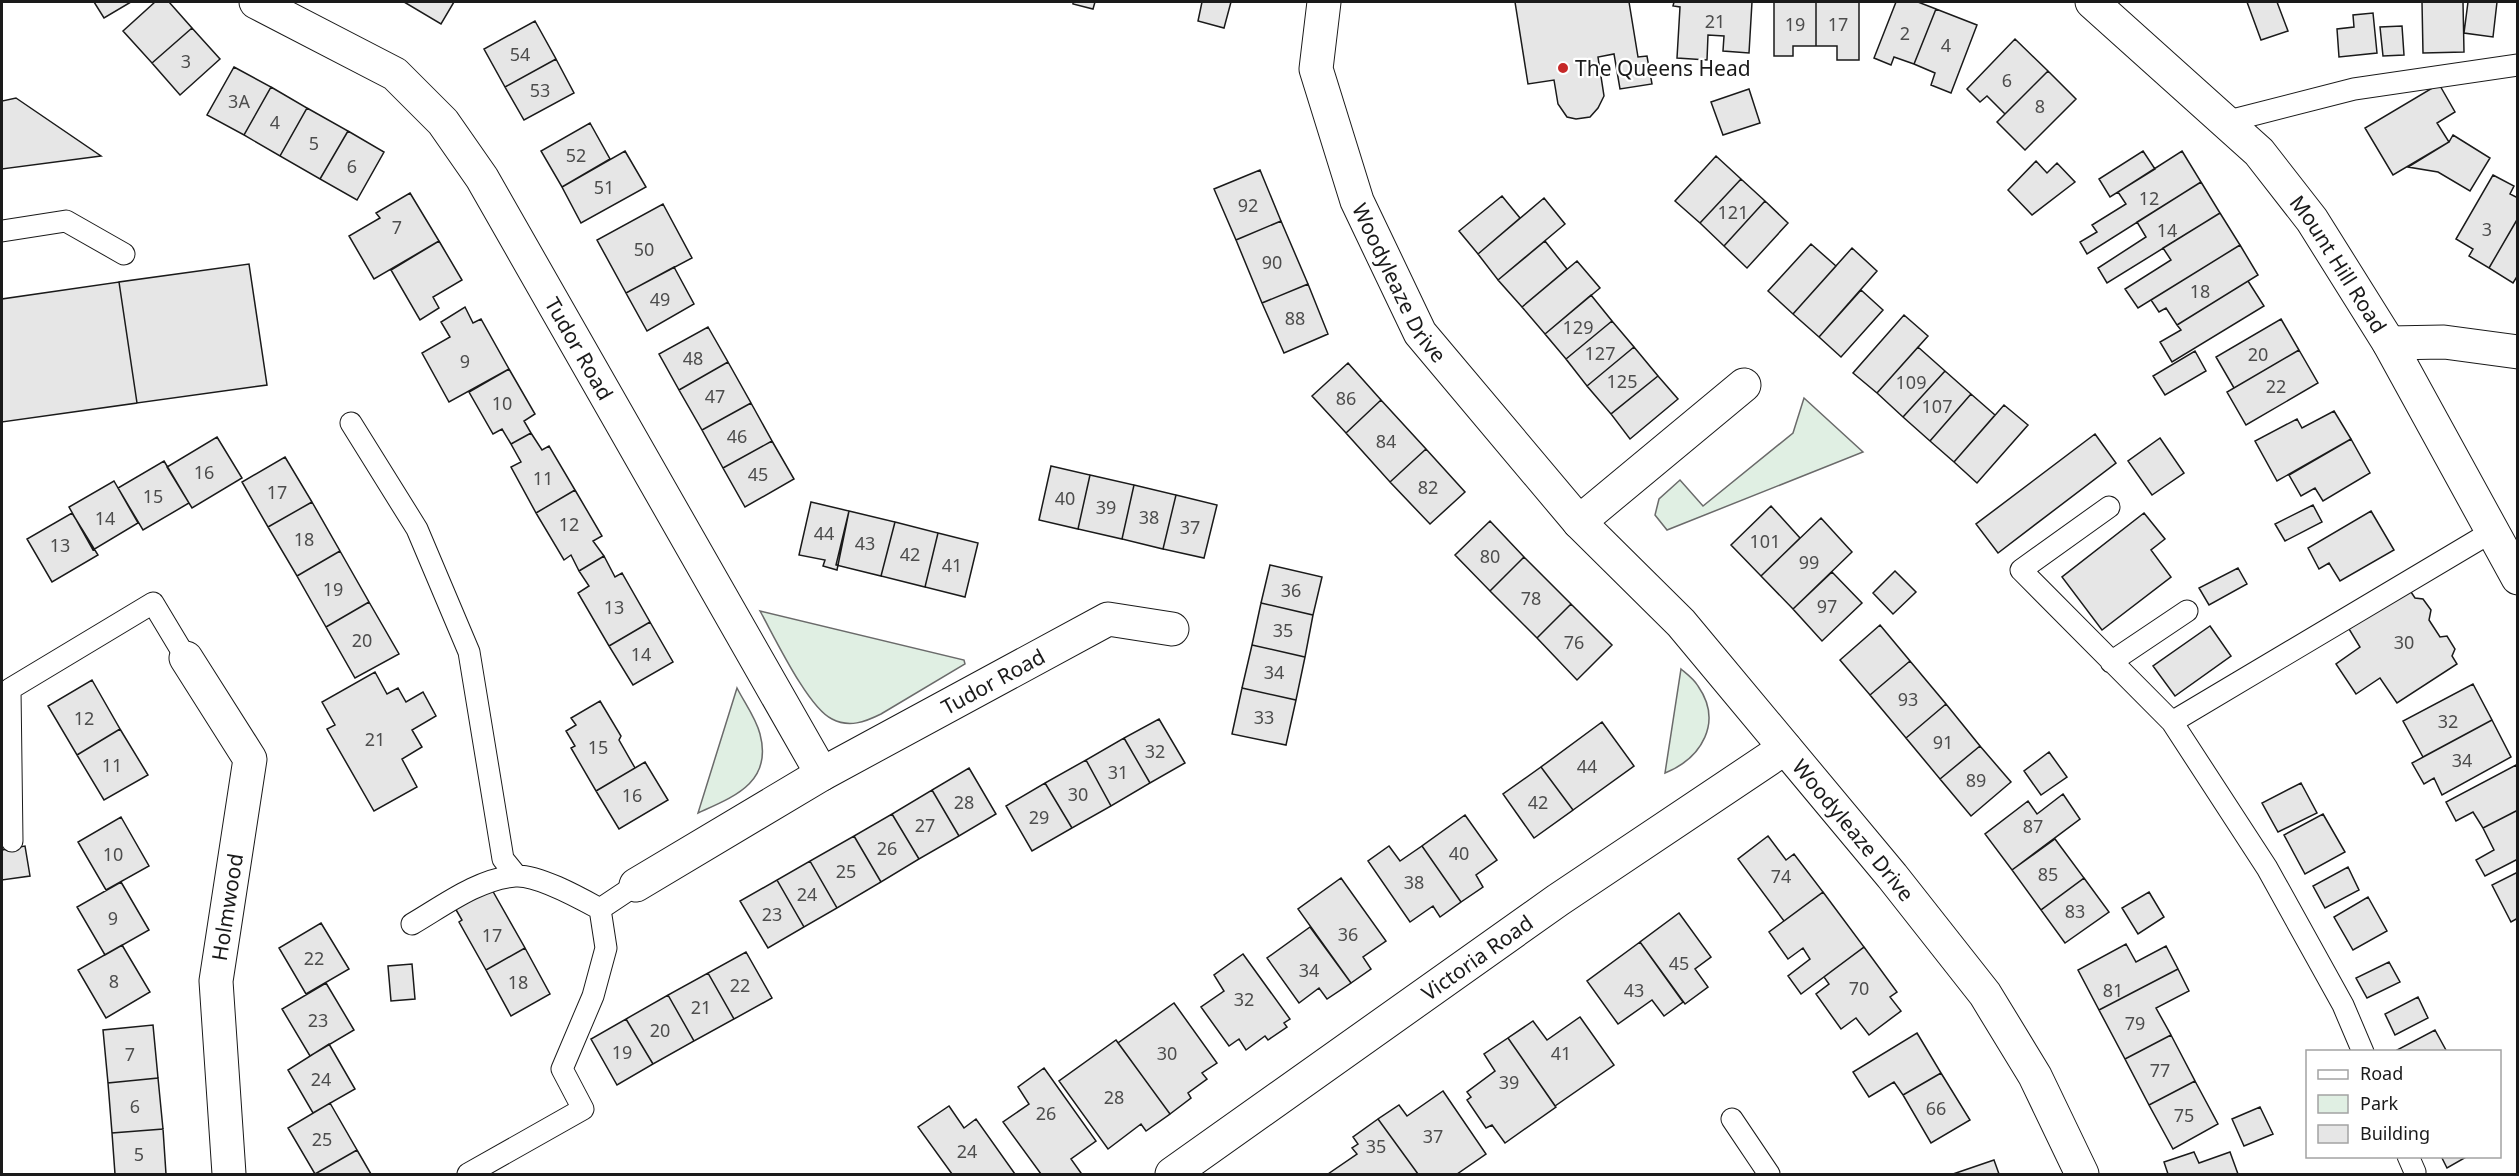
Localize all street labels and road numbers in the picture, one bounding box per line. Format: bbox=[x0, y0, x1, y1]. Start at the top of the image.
street label: Mount Hill Road bbox=[2284, 189, 2393, 338]
street label: Woodyleaze Drive bbox=[1346, 199, 1453, 368]
street label: Tudor Road bbox=[539, 292, 620, 405]
street label: Tudor Road bbox=[936, 642, 1050, 721]
street label: Woodyleaze Drive bbox=[1786, 753, 1921, 907]
street label: Holmwood bbox=[205, 851, 249, 963]
street label: Victoria Road bbox=[1416, 908, 1538, 1007]

